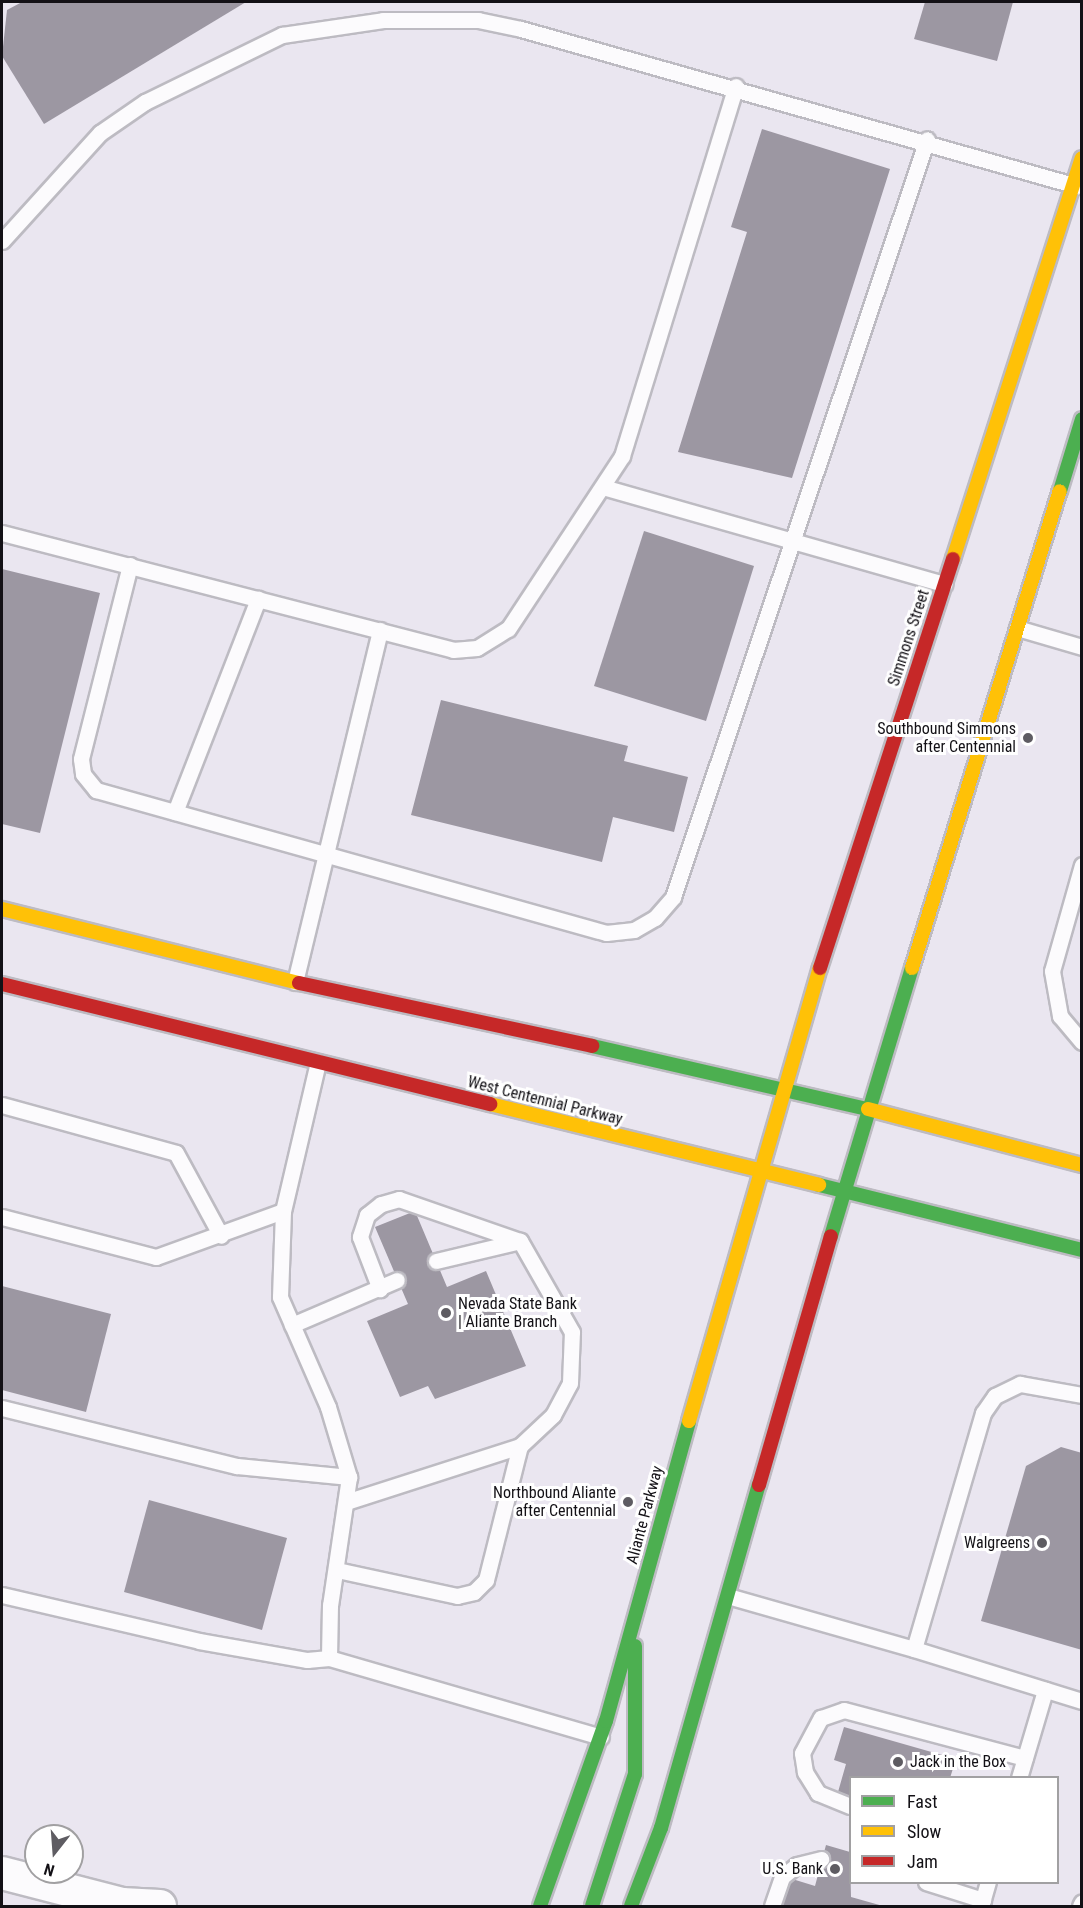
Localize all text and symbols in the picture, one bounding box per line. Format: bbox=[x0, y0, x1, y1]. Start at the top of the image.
street label: Simmons Street bbox=[884, 587, 934, 689]
place label: Southbound Simmons after Centennial bbox=[877, 719, 1016, 757]
marker: Southbound Simmons after Centennial bbox=[1021, 731, 1035, 745]
street label: West Centennial Parkway bbox=[466, 1072, 624, 1130]
place label: Nevada State Bank | Aliante Branch bbox=[458, 1294, 577, 1332]
marker: Nevada State Bank | Aliante Branch bbox=[439, 1306, 453, 1320]
street label: Aliante Parkway bbox=[623, 1464, 667, 1566]
place label: Northbound Aliante after Centennial bbox=[493, 1483, 616, 1521]
marker: Northbound Aliante after Centennial bbox=[621, 1495, 635, 1509]
place label: Walgreens bbox=[964, 1533, 1030, 1553]
marker: Walgreens bbox=[1035, 1536, 1049, 1550]
place label: Jack in the Box bbox=[910, 1752, 1006, 1772]
marker: Jack in the Box bbox=[891, 1755, 905, 1769]
legend bbox=[849, 1776, 1059, 1884]
text: Fast bbox=[907, 1791, 938, 1812]
text: Slow bbox=[907, 1821, 941, 1842]
north arrow bbox=[24, 1824, 84, 1884]
text: Jam bbox=[907, 1851, 938, 1872]
text: N bbox=[42, 1859, 57, 1880]
place label: U.S. Bank bbox=[762, 1859, 823, 1879]
marker: U.S. Bank bbox=[828, 1862, 842, 1876]

